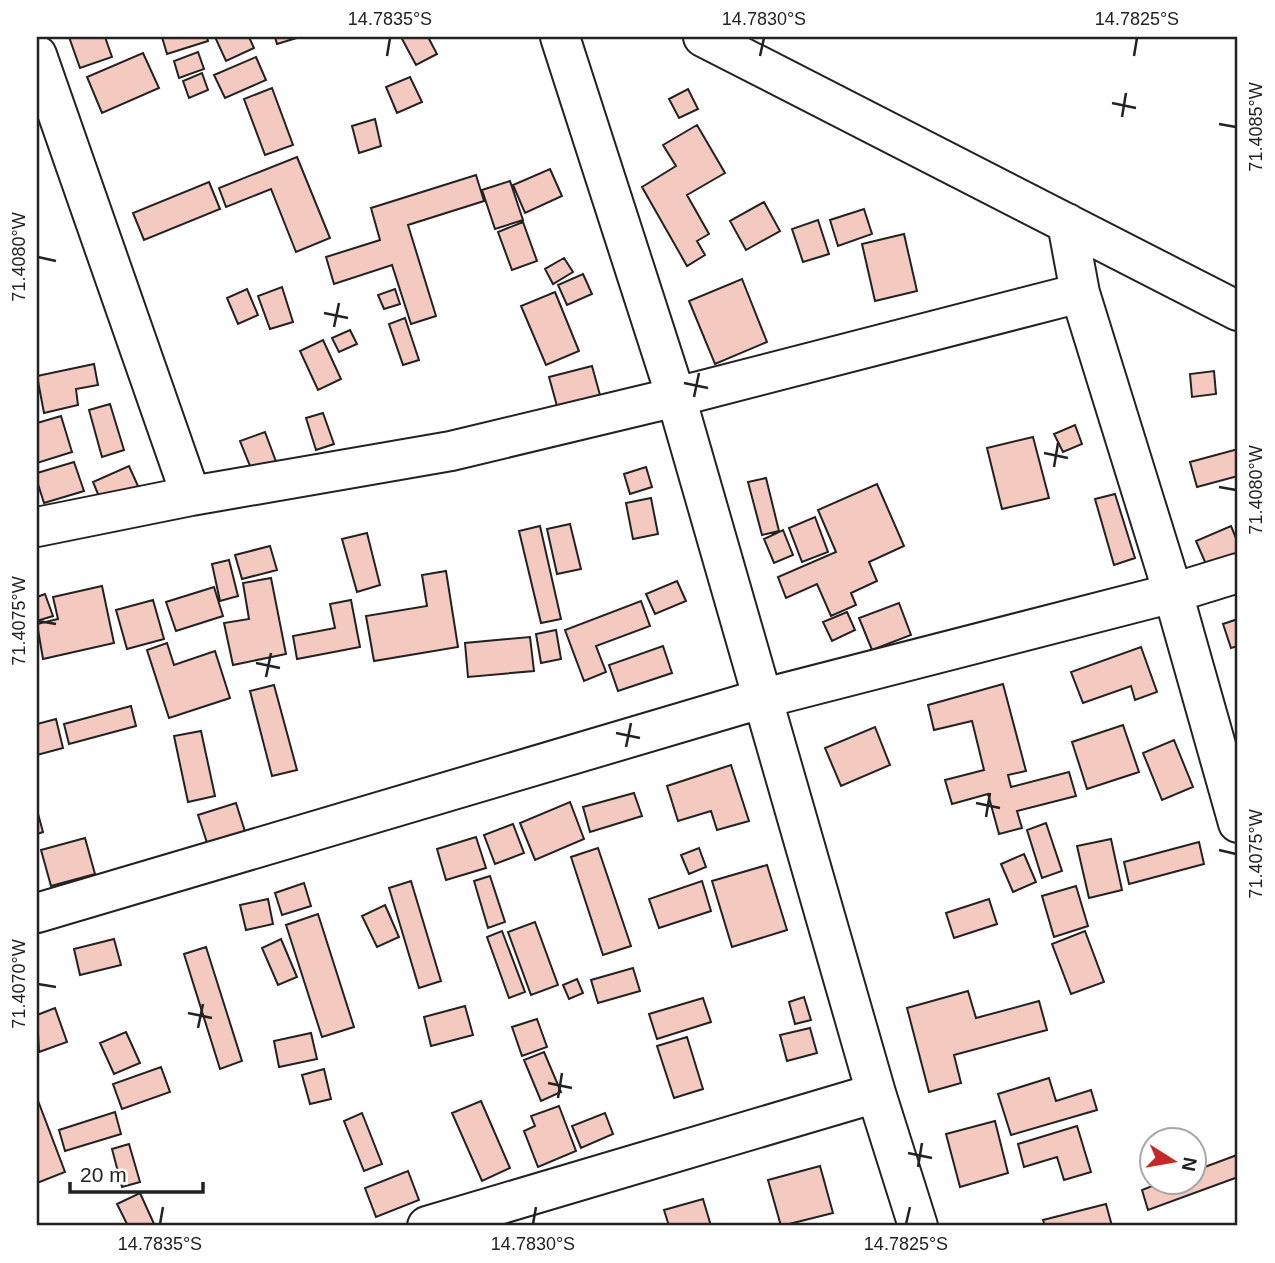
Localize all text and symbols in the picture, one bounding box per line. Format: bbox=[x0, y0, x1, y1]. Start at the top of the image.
text: 14.7835°S bbox=[348, 9, 432, 29]
text: 14.7830°S bbox=[722, 9, 806, 29]
text: 14.7825°S bbox=[1095, 9, 1179, 29]
text: 71.4085°W bbox=[1246, 82, 1266, 172]
text: 71.4080°W bbox=[9, 212, 29, 302]
text: 71.4080°W bbox=[1246, 445, 1266, 535]
text: 71.4075°W bbox=[9, 576, 29, 666]
text: 71.4075°W bbox=[1246, 809, 1266, 899]
text: 71.4070°W bbox=[9, 939, 29, 1029]
north arrow bbox=[1138, 1126, 1208, 1196]
scale bar bbox=[70, 1151, 203, 1195]
text: N bbox=[1178, 1155, 1201, 1173]
text: 20 m bbox=[80, 1163, 127, 1186]
text: 14.7835°S bbox=[118, 1234, 202, 1254]
text: 14.7830°S bbox=[491, 1234, 575, 1254]
text: 14.7825°S bbox=[864, 1234, 948, 1254]

